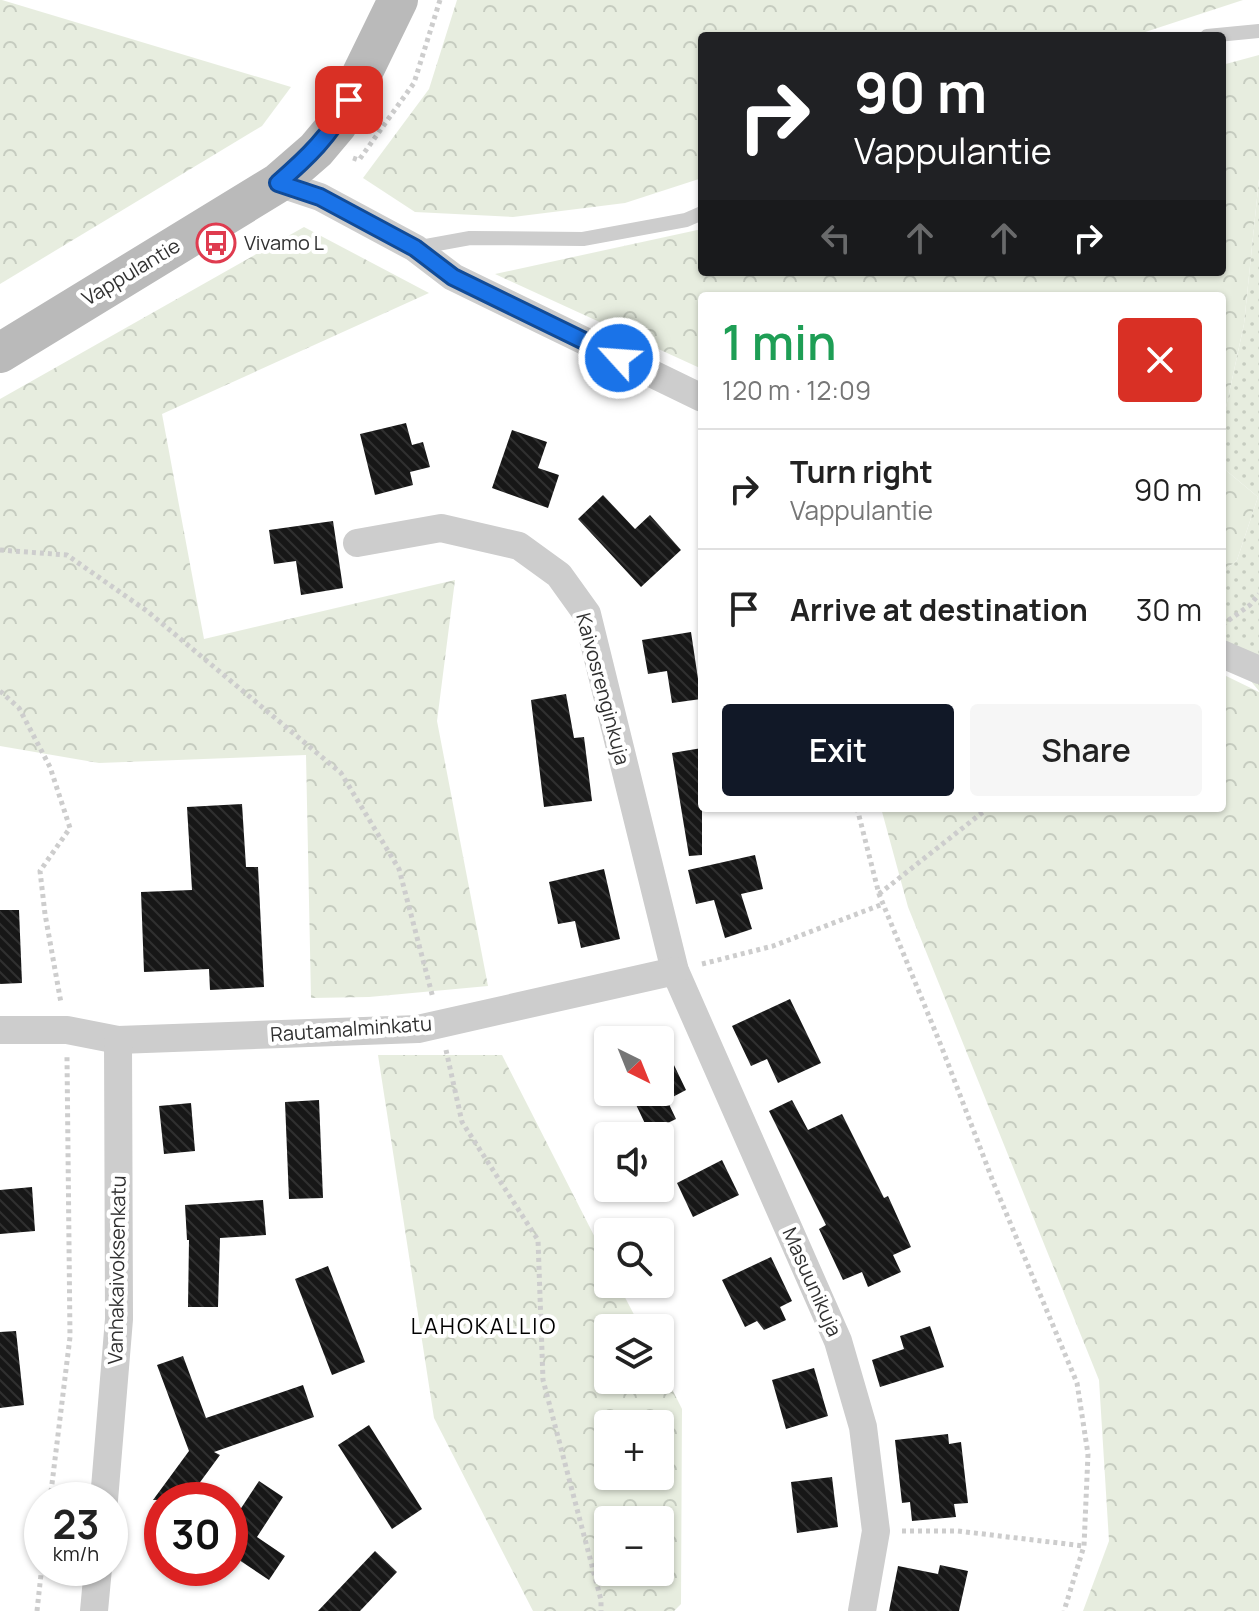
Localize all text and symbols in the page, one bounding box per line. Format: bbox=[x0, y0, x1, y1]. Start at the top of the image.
text: 90 m bbox=[854, 53, 987, 130]
icon: right bbox=[722, 64, 826, 168]
pin bbox=[315, 66, 383, 134]
icon: arrive bbox=[327, 78, 371, 122]
text: Vappulantie bbox=[854, 126, 1052, 175]
icon: left bbox=[814, 216, 858, 260]
icon: ahead bbox=[898, 216, 942, 260]
icon: ahead bbox=[982, 216, 1026, 260]
icon: right bbox=[1066, 216, 1110, 260]
bus stop icon: Vivamo L bbox=[195, 222, 237, 264]
place label: Vivamo L bbox=[244, 229, 324, 256]
street label: Vappulantie bbox=[77, 232, 185, 311]
text: 1 min bbox=[722, 309, 836, 374]
position arrow bbox=[577, 316, 661, 400]
button: close bbox=[1118, 318, 1202, 402]
text: 120 m · 12:09 bbox=[722, 372, 871, 408]
text: Turn right bbox=[790, 451, 933, 492]
icon: right bbox=[722, 467, 766, 511]
text: 90 m bbox=[1134, 469, 1202, 510]
text: Vappulantie bbox=[790, 492, 933, 528]
icon: arrive bbox=[722, 587, 766, 631]
text: Arrive at destination bbox=[790, 589, 1088, 630]
text: 30 m bbox=[1136, 589, 1202, 630]
street label: Kaivosrenginkuja bbox=[570, 610, 637, 768]
button: Exit bbox=[722, 704, 954, 796]
button: Share bbox=[970, 704, 1202, 796]
street label: Rautamalminkatu bbox=[269, 1009, 433, 1048]
north arrow bbox=[594, 1026, 674, 1106]
map controls bbox=[594, 1026, 674, 1586]
button: sound bbox=[594, 1122, 674, 1202]
street label: Vanhakaivoksenkatu bbox=[101, 1175, 132, 1365]
button: search bbox=[594, 1218, 674, 1298]
street label: Masuunikuja bbox=[776, 1223, 849, 1341]
district label: LAHOKALLIO bbox=[411, 1311, 557, 1341]
button: layers bbox=[594, 1314, 674, 1394]
button: + bbox=[594, 1410, 674, 1490]
speed limit sign: 30 bbox=[144, 1482, 248, 1586]
text: 23 bbox=[52, 1496, 100, 1551]
button: − bbox=[594, 1506, 674, 1586]
text: km/h bbox=[53, 1540, 99, 1567]

